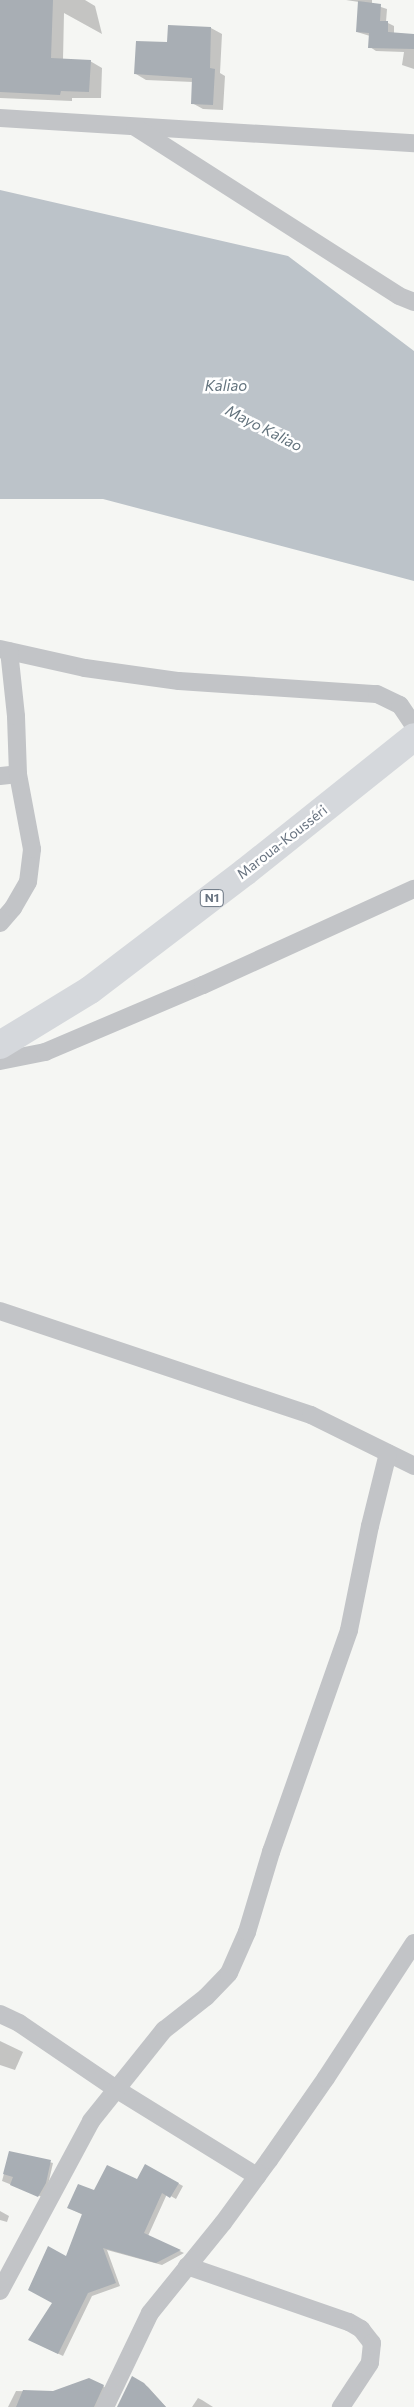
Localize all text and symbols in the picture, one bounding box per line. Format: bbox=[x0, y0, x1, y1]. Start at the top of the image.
water label: Kaliao bbox=[205, 377, 247, 395]
water label: Mayo Kaliao bbox=[223, 401, 305, 455]
street label: Maroua-Kousséri bbox=[234, 802, 330, 882]
road number: N1 bbox=[200, 888, 224, 908]

